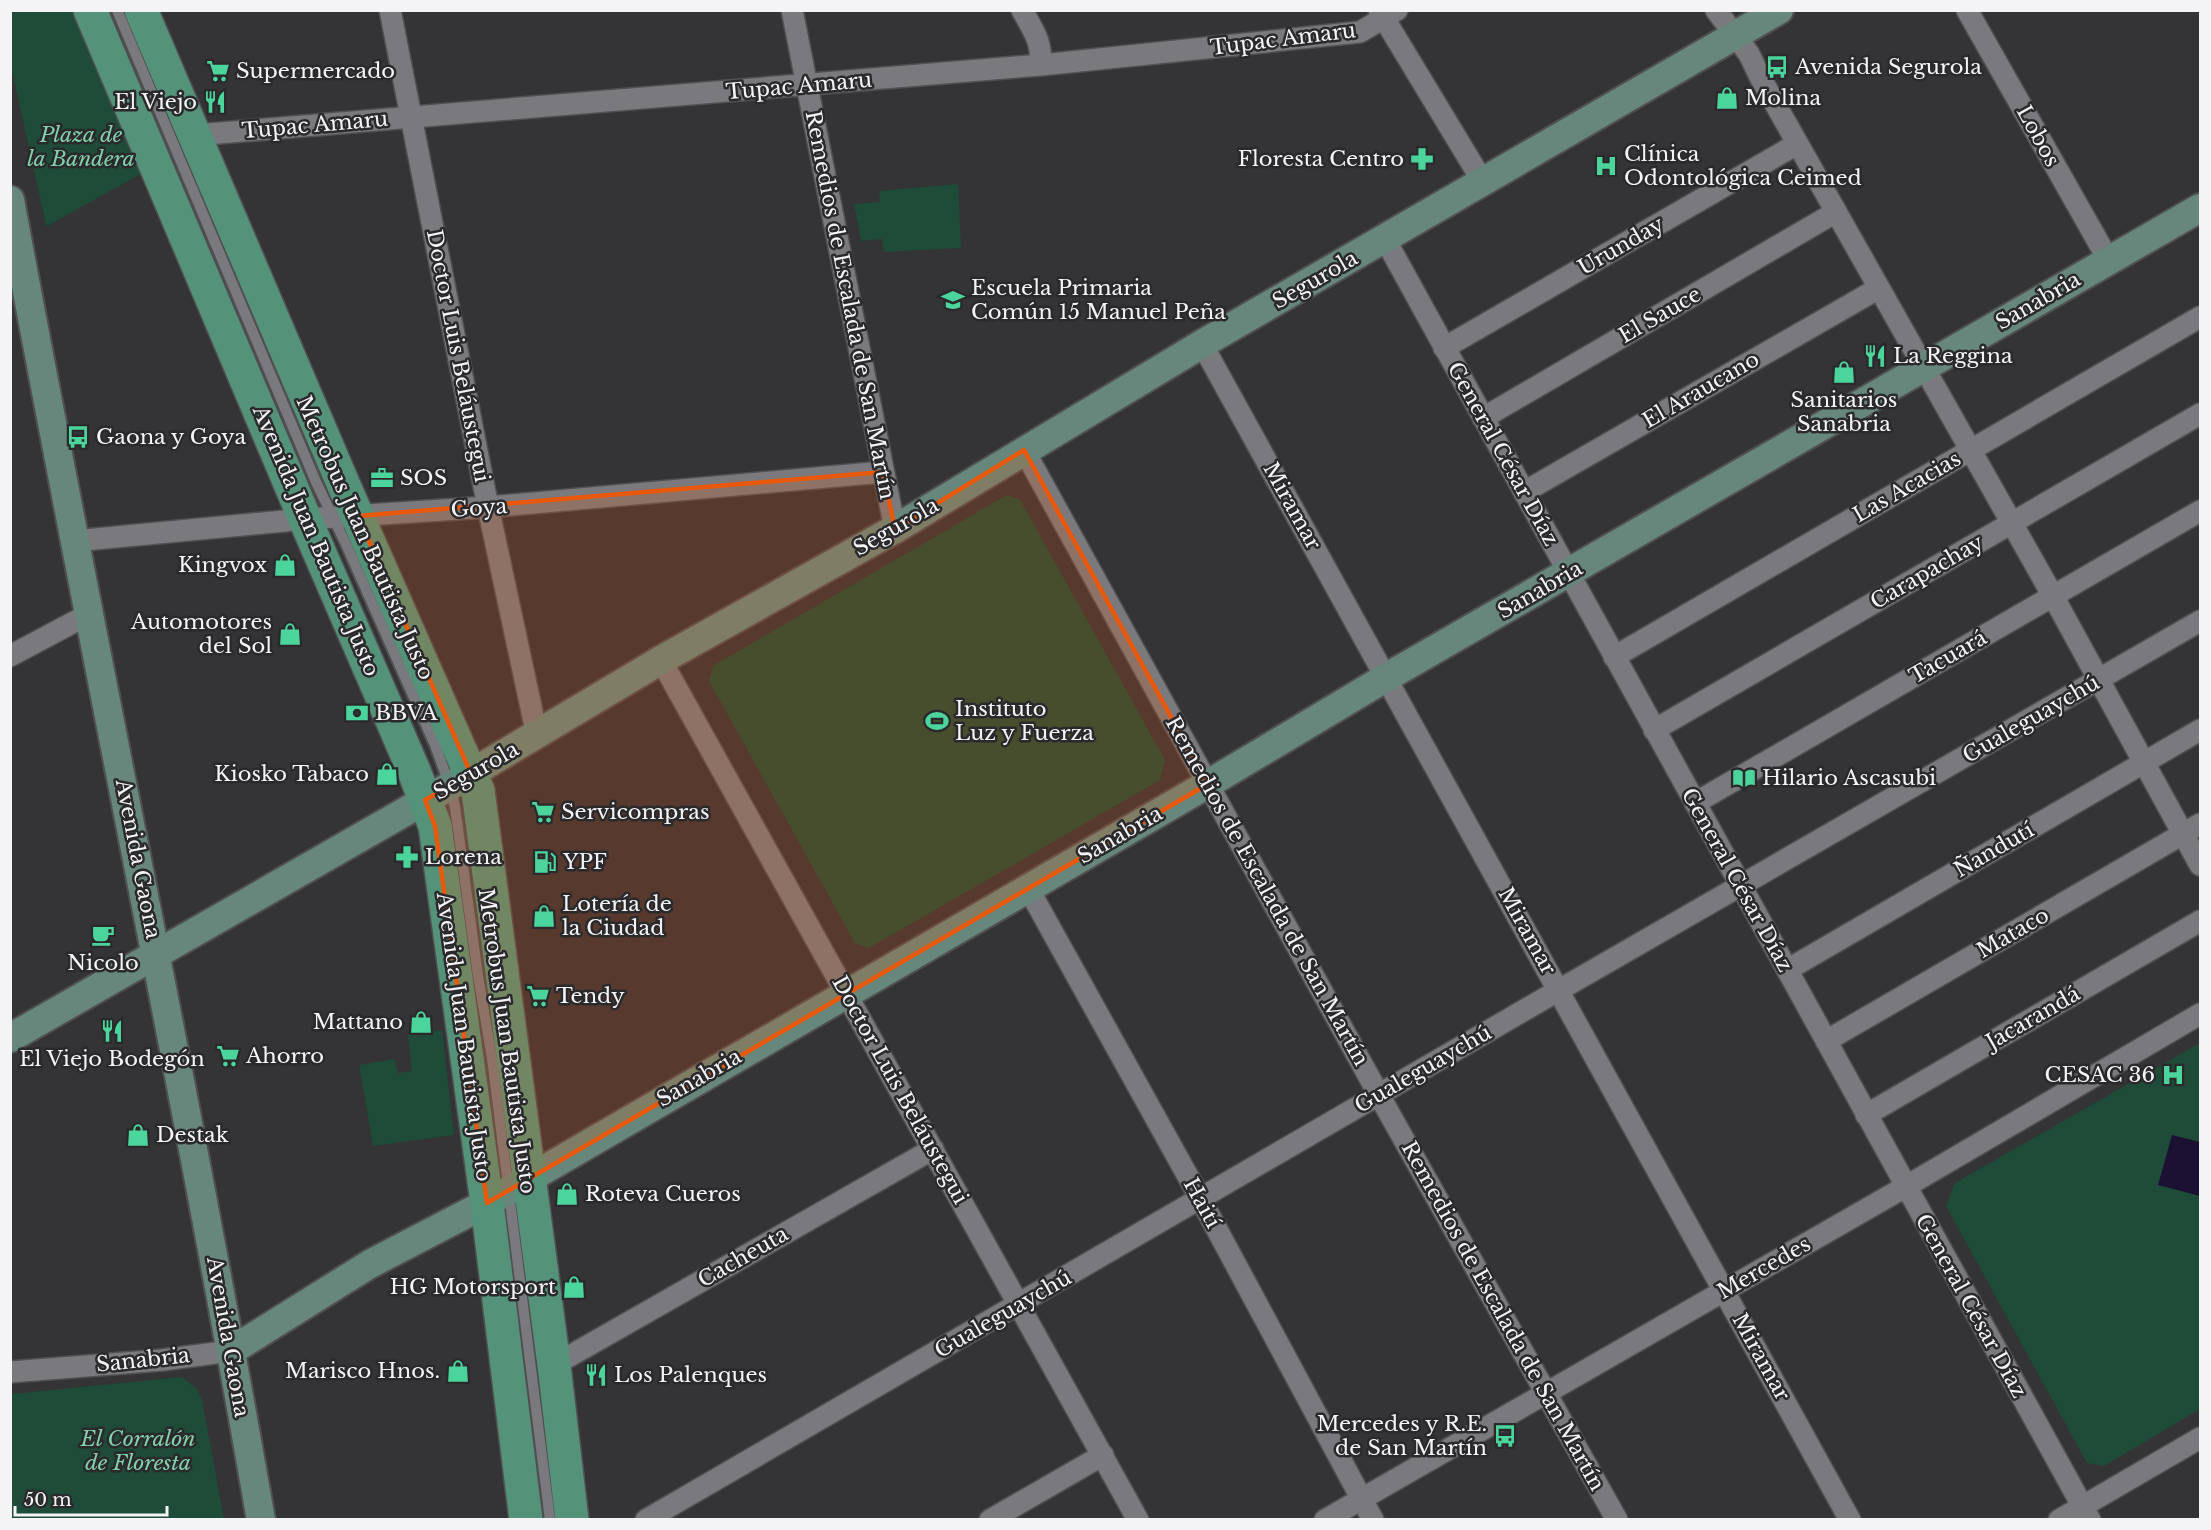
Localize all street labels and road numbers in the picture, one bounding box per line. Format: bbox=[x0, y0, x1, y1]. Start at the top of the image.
street label: Tupac Amaru bbox=[1209, 17, 1357, 61]
street label: Tupac Amaru bbox=[725, 67, 873, 105]
street label: Lobos bbox=[2011, 101, 2065, 171]
street label: Tupac Amaru bbox=[241, 106, 389, 144]
street label: Remedios de Escalada de San Martín bbox=[799, 108, 901, 502]
street label: Urunday bbox=[1573, 211, 1669, 281]
street label: Doctor Luis Beláustegui bbox=[421, 227, 495, 485]
street label: Segurola bbox=[1268, 245, 1363, 315]
street label: Sanabria bbox=[1991, 266, 2085, 336]
street label: El Sauce bbox=[1614, 281, 1706, 349]
street label: El Araucano bbox=[1638, 346, 1764, 434]
street label: General César Díaz bbox=[1442, 358, 1564, 550]
street label: Metrobus Juan Bautista Justo bbox=[290, 392, 440, 684]
street label: Avenida Juan Bautista Justo bbox=[247, 401, 385, 680]
street label: Las Acacias bbox=[1849, 446, 1965, 528]
street label: Miramar bbox=[1257, 458, 1327, 554]
street label: Segurola bbox=[849, 492, 944, 562]
street label: Goya bbox=[450, 493, 508, 523]
street label: Carapachay bbox=[1866, 529, 1989, 615]
street label: Sanabria bbox=[1493, 555, 1587, 625]
street label: Tacuará bbox=[1905, 624, 1992, 689]
street label: Gualeguaychú bbox=[1958, 669, 2104, 769]
street label: Remedios de Escalada de San Martín bbox=[1160, 712, 1374, 1070]
street label: Segurola bbox=[429, 736, 524, 806]
street label: Avenida Gaona bbox=[110, 776, 166, 942]
street label: General César Díaz bbox=[1676, 784, 1798, 976]
street label: Sanabria bbox=[1073, 800, 1167, 870]
street label: Ñandutí bbox=[1950, 816, 2039, 883]
street label: Miramar bbox=[1492, 883, 1562, 979]
street label: Metrobus Juan Bautista Justo bbox=[473, 887, 541, 1195]
street label: Avenida Juan Bautista Justo bbox=[431, 890, 497, 1183]
street label: Mataco bbox=[1972, 902, 2054, 964]
street label: Doctor Luis Beláustegui bbox=[826, 971, 974, 1209]
street label: Jacarandá bbox=[1979, 981, 2085, 1057]
street label: Gualeguaychú bbox=[1350, 1019, 1496, 1119]
street label: Sanabria bbox=[652, 1043, 746, 1113]
street label: Remedios de Escalada de San Martín bbox=[1396, 1137, 1610, 1495]
street label: Haití bbox=[1178, 1173, 1227, 1233]
street label: General César Díaz bbox=[1910, 1210, 2032, 1402]
street label: Cacheuta bbox=[693, 1221, 793, 1293]
street label: Mercedes bbox=[1713, 1231, 1815, 1305]
street label: Avenida Gaona bbox=[201, 1254, 255, 1420]
street label: Gualeguaychú bbox=[930, 1264, 1076, 1364]
street label: Miramar bbox=[1726, 1309, 1796, 1405]
street label: Sanabria bbox=[95, 1342, 191, 1378]

